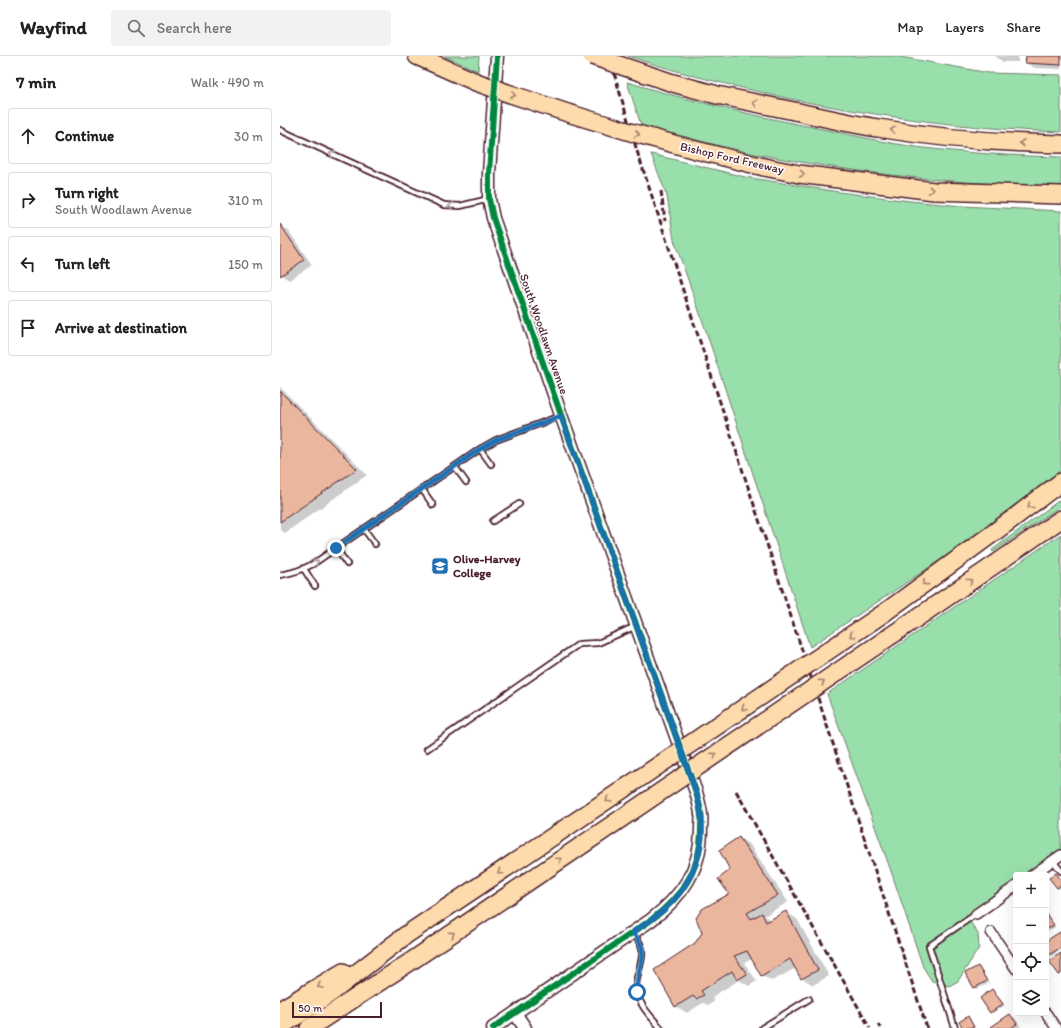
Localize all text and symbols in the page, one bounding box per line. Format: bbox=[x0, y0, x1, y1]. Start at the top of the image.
search box bbox=[111, 10, 391, 46]
text: Wayfind bbox=[20, 16, 87, 39]
icon: search bbox=[125, 17, 147, 39]
text: Search here bbox=[157, 19, 232, 37]
text: Map bbox=[898, 19, 923, 36]
text: Layers bbox=[945, 19, 984, 36]
text: Share bbox=[1006, 19, 1041, 36]
text: 7 min bbox=[16, 72, 56, 92]
text: Walk · 490 m bbox=[191, 75, 264, 90]
one-way arrow bbox=[509, 90, 516, 99]
one-way arrow bbox=[752, 100, 759, 108]
icon: ahead bbox=[17, 125, 39, 147]
one-way arrow bbox=[890, 126, 896, 135]
text: Continue bbox=[55, 127, 114, 145]
text: 30 m bbox=[234, 129, 263, 144]
one-way arrow bbox=[634, 130, 640, 138]
street label: Bishop Ford Freeway bbox=[679, 139, 786, 177]
one-way arrow bbox=[1019, 139, 1025, 148]
one-way arrow bbox=[329, 151, 336, 159]
one-way arrow bbox=[799, 169, 805, 178]
text: Turn right bbox=[55, 184, 119, 202]
one-way arrow bbox=[928, 186, 934, 195]
icon: right bbox=[17, 189, 39, 211]
text: 310 m bbox=[228, 193, 263, 208]
one-way arrow bbox=[448, 201, 454, 210]
text: South Woodlawn Avenue bbox=[55, 202, 192, 217]
icon: left bbox=[17, 253, 39, 275]
text: Turn left bbox=[55, 255, 110, 273]
text: 150 m bbox=[228, 257, 263, 272]
street label: South Woodlawn Avenue bbox=[517, 272, 571, 396]
icon: arrive bbox=[17, 317, 39, 339]
text: Arrive at destination bbox=[55, 319, 187, 337]
one-way arrow bbox=[1027, 501, 1034, 509]
route end bbox=[327, 539, 345, 557]
place label: Olive-Harvey College bbox=[453, 552, 521, 581]
school or university icon: Olive-Harvey College bbox=[430, 556, 450, 576]
one-way arrow bbox=[312, 559, 319, 566]
one-way arrow bbox=[923, 578, 930, 585]
one-way arrow bbox=[966, 578, 973, 586]
one-way arrow bbox=[849, 630, 856, 638]
one-way arrow bbox=[817, 680, 824, 687]
one-way arrow bbox=[742, 703, 749, 710]
one-way arrow bbox=[710, 752, 717, 760]
one-way arrow bbox=[605, 795, 612, 803]
one-way arrow bbox=[555, 857, 562, 865]
one-way arrow bbox=[497, 867, 504, 875]
map controls bbox=[1013, 872, 1049, 1016]
button: + bbox=[1013, 872, 1049, 908]
button: − bbox=[1013, 908, 1049, 944]
one-way arrow bbox=[448, 931, 455, 939]
button: locate bbox=[1013, 944, 1049, 980]
button: layers bbox=[1013, 980, 1049, 1016]
one-way arrow bbox=[317, 981, 324, 989]
route start bbox=[628, 983, 646, 1001]
scale bar bbox=[292, 1000, 382, 1019]
text: 50 m bbox=[298, 1002, 322, 1015]

